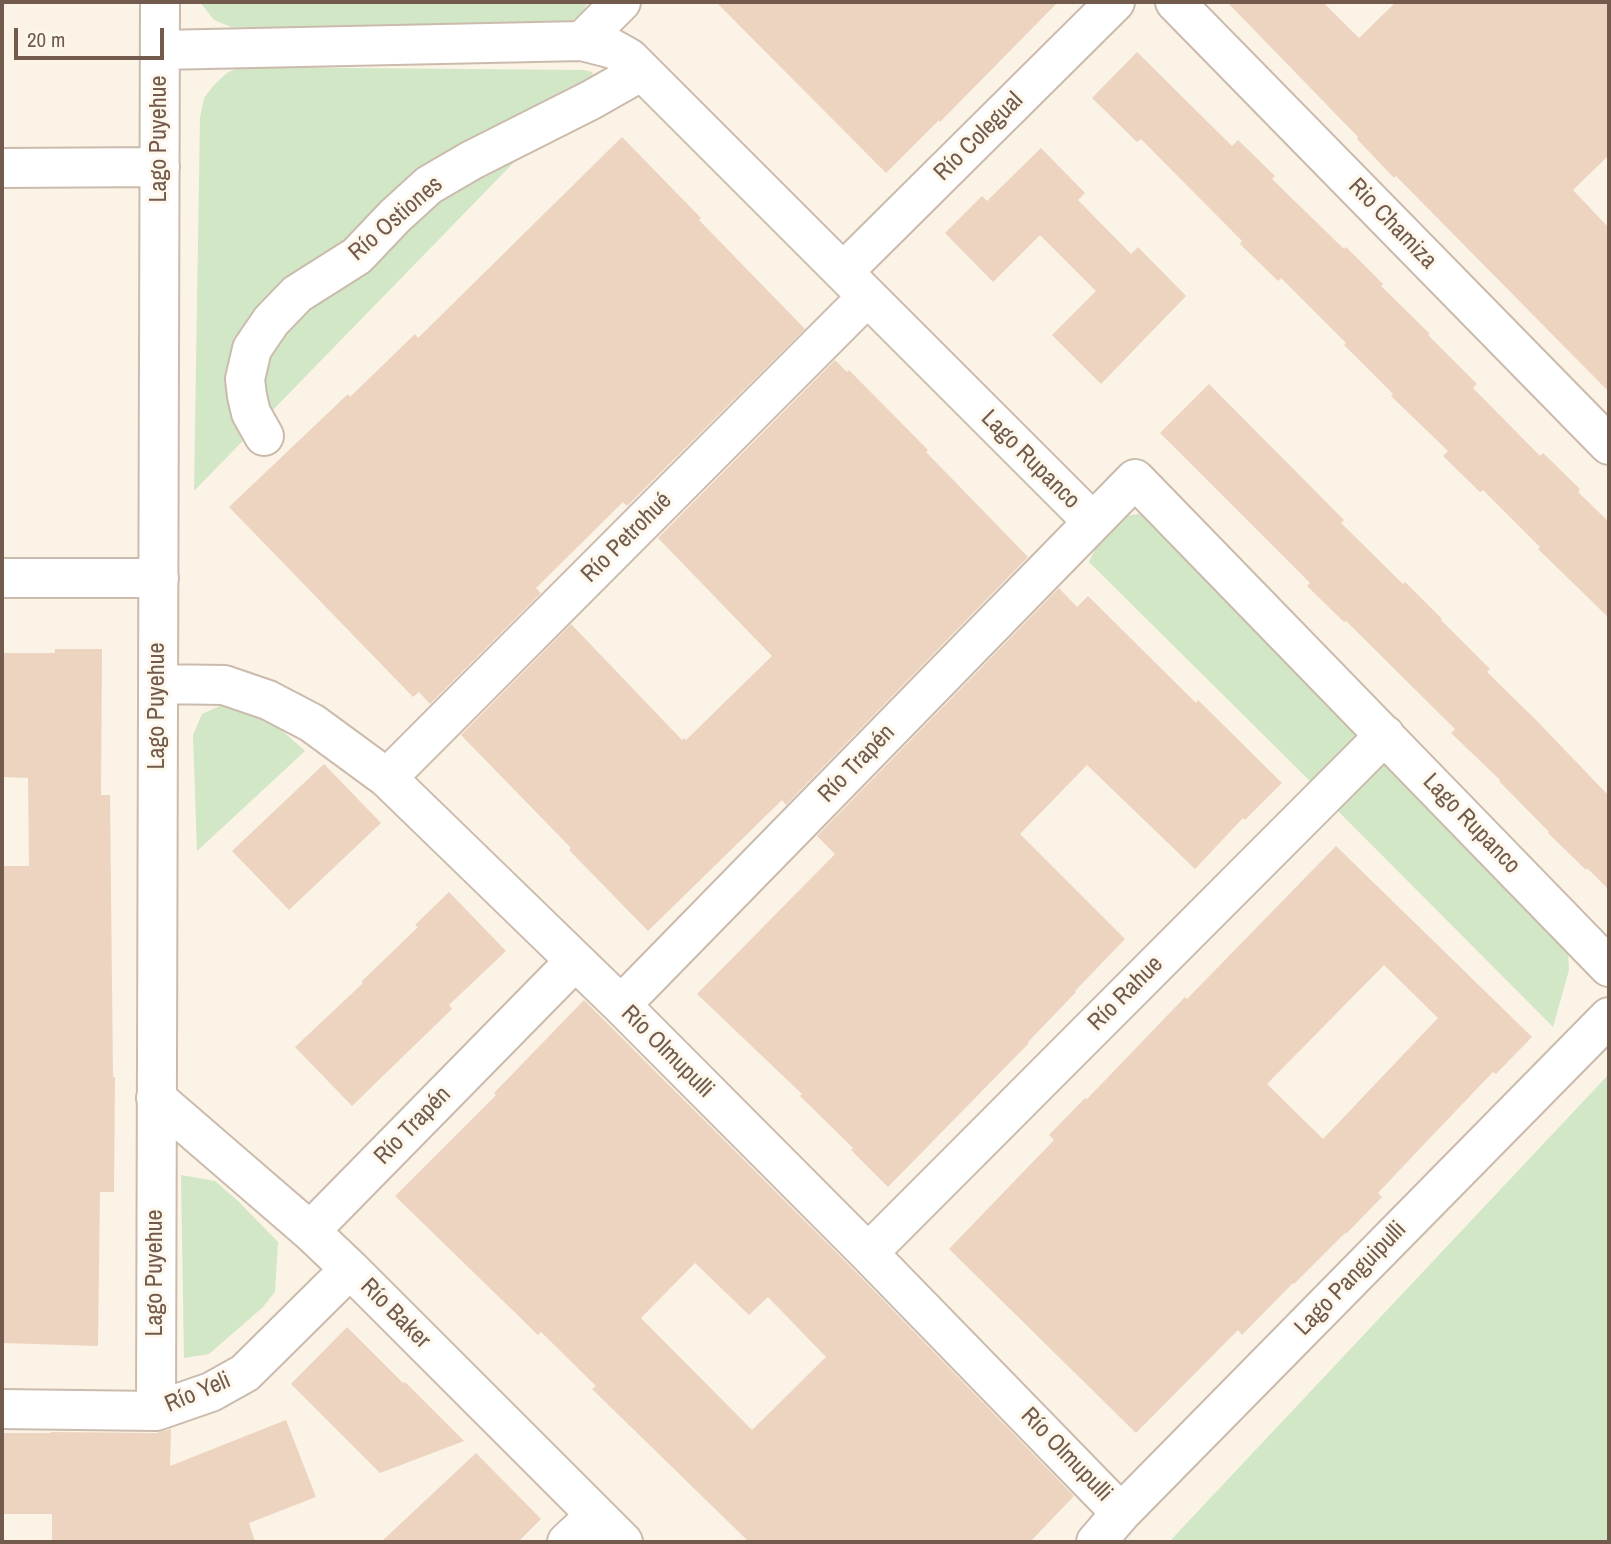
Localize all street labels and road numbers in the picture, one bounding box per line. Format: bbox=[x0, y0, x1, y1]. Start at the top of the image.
street label: Lago Puyehue bbox=[146, 76, 174, 202]
street label: Río Colegual bbox=[929, 87, 1029, 187]
street label: Río Ostiones bbox=[343, 170, 449, 268]
street label: Rio Chamiza bbox=[1342, 173, 1442, 275]
street label: Lago Rupanco bbox=[975, 405, 1085, 515]
street label: Río Petrohué bbox=[576, 487, 678, 589]
street label: Lago Puyehue bbox=[144, 643, 172, 769]
street label: Río Trapén bbox=[813, 719, 901, 809]
street label: Lago Rupanco bbox=[1416, 768, 1526, 880]
street label: Río Rahue bbox=[1083, 951, 1169, 1037]
street label: Río Olmupulli bbox=[615, 1000, 719, 1104]
street label: Río Trapén bbox=[369, 1081, 457, 1171]
street label: Lago Puyehue bbox=[142, 1210, 170, 1336]
street label: Lago Panguipulli bbox=[1289, 1216, 1413, 1342]
street label: Río Baker bbox=[354, 1273, 436, 1355]
street label: Río Yeli bbox=[161, 1366, 235, 1420]
street label: Río Olmupulli bbox=[1014, 1402, 1118, 1508]

